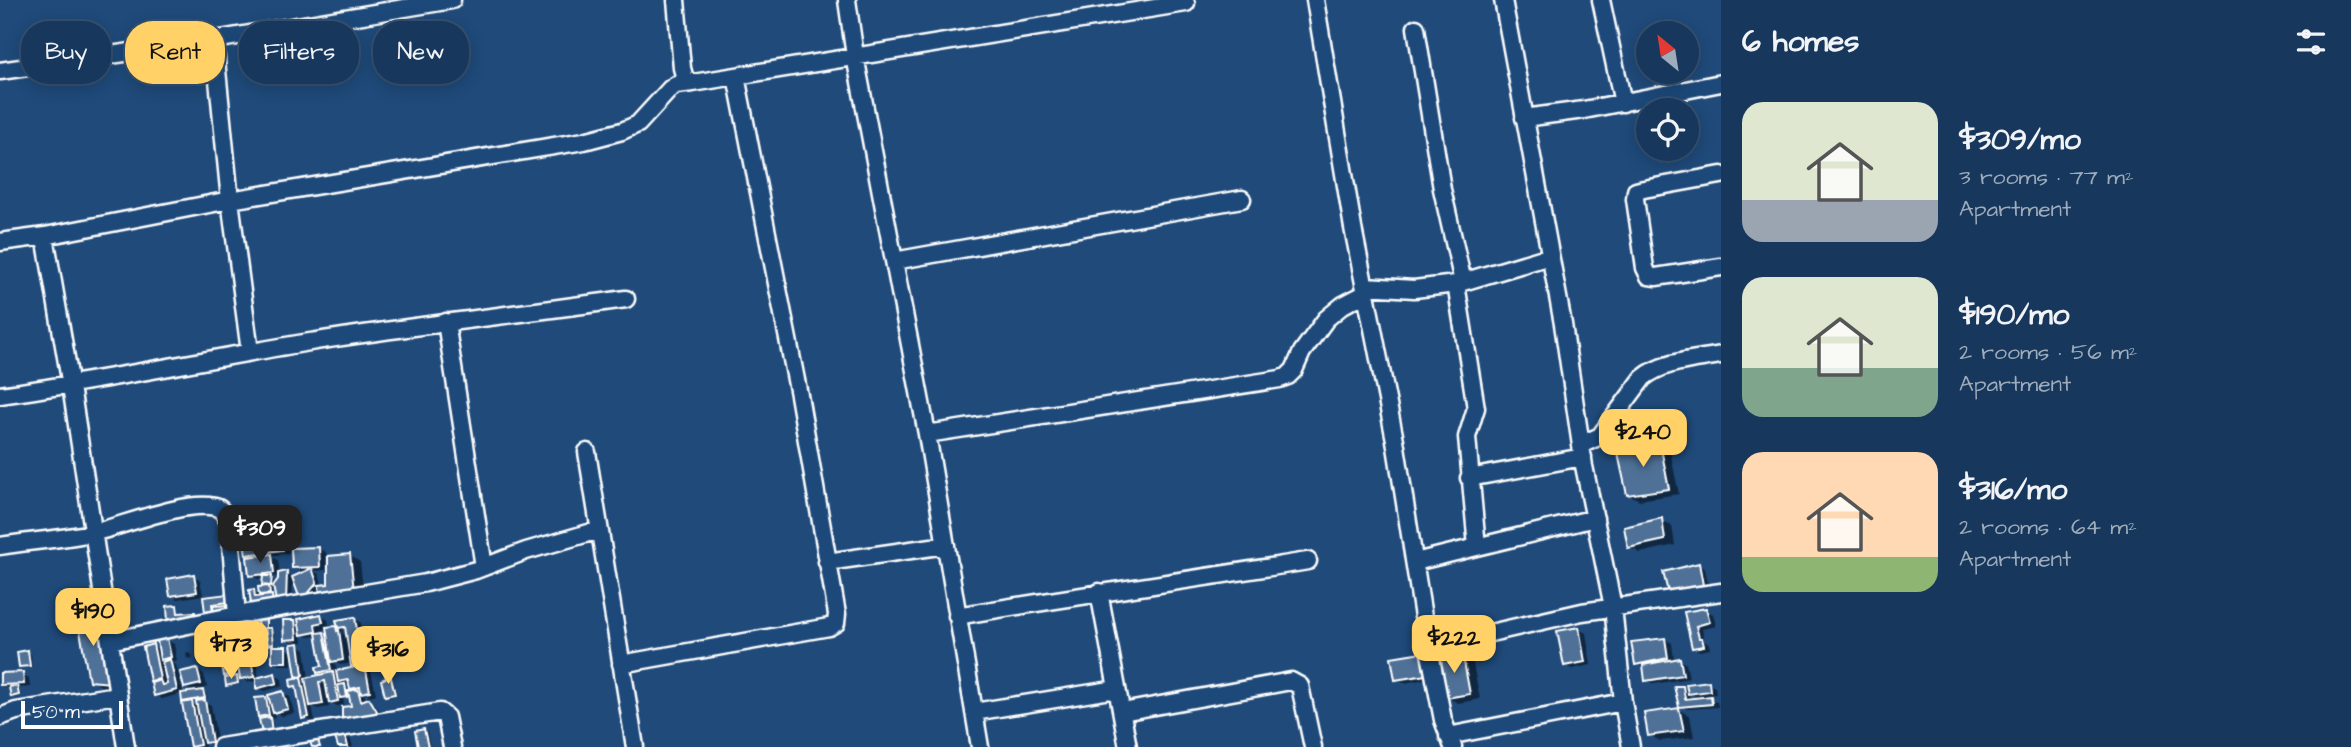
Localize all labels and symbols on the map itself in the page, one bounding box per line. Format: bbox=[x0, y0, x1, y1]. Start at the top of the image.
north arrow bbox=[1636, 21, 1699, 84]
pin: $240 bbox=[1602, 410, 1684, 469]
pin: $309 bbox=[219, 505, 301, 565]
pin: $190 bbox=[52, 588, 134, 648]
pin: $222 bbox=[1413, 616, 1495, 675]
pin: $173 bbox=[190, 622, 272, 681]
pin: $316 bbox=[347, 626, 429, 686]
scale bar bbox=[21, 698, 122, 730]

